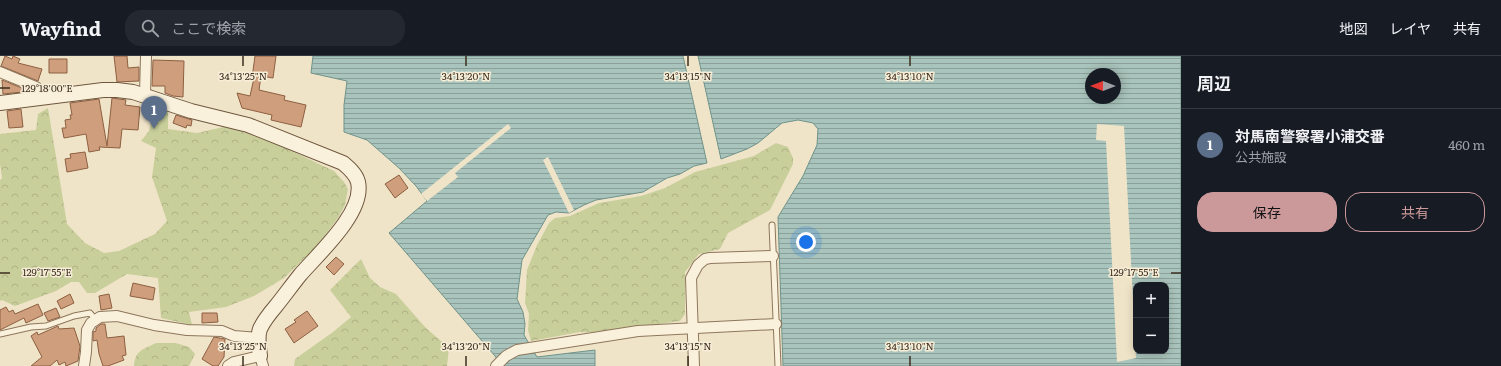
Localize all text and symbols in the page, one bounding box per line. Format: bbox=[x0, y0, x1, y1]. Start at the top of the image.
search box bbox=[125, 10, 405, 46]
text: Wayfind bbox=[20, 14, 101, 42]
text: ここで検索 bbox=[171, 16, 246, 39]
icon: search bbox=[139, 17, 161, 39]
text: 地図 bbox=[1339, 18, 1367, 38]
text: レイヤ bbox=[1389, 18, 1431, 38]
text: 共有 bbox=[1453, 18, 1481, 38]
text: 34°13'25"N bbox=[219, 68, 267, 83]
text: 34°13'20"N bbox=[442, 68, 490, 83]
text: 34°13'15"N bbox=[664, 68, 712, 83]
text: 34°13'10"N bbox=[886, 68, 934, 83]
north arrow bbox=[1085, 68, 1121, 104]
text: 周辺 bbox=[1197, 70, 1231, 95]
text: 129°18'00"E bbox=[21, 80, 73, 95]
pin: 1 bbox=[141, 96, 167, 129]
text: 対馬南警察署小浦交番 bbox=[1235, 124, 1385, 147]
text: 1 bbox=[1207, 135, 1213, 154]
text: 460 m bbox=[1448, 135, 1485, 154]
text: 公共施設 bbox=[1235, 147, 1287, 166]
button: 保存 bbox=[1197, 192, 1337, 232]
button: 共有 bbox=[1345, 192, 1485, 232]
your location bbox=[796, 232, 816, 252]
text: 129°17'55"E bbox=[22, 264, 72, 279]
text: 129°17'55"E bbox=[1109, 264, 1159, 279]
map controls bbox=[1133, 282, 1169, 354]
button: + bbox=[1133, 282, 1169, 318]
button: − bbox=[1133, 318, 1169, 354]
text: 34°13'25"N bbox=[219, 338, 267, 353]
text: 34°13'20"N bbox=[442, 338, 490, 353]
text: 34°13'15"N bbox=[664, 338, 712, 353]
text: 34°13'10"N bbox=[886, 338, 934, 353]

